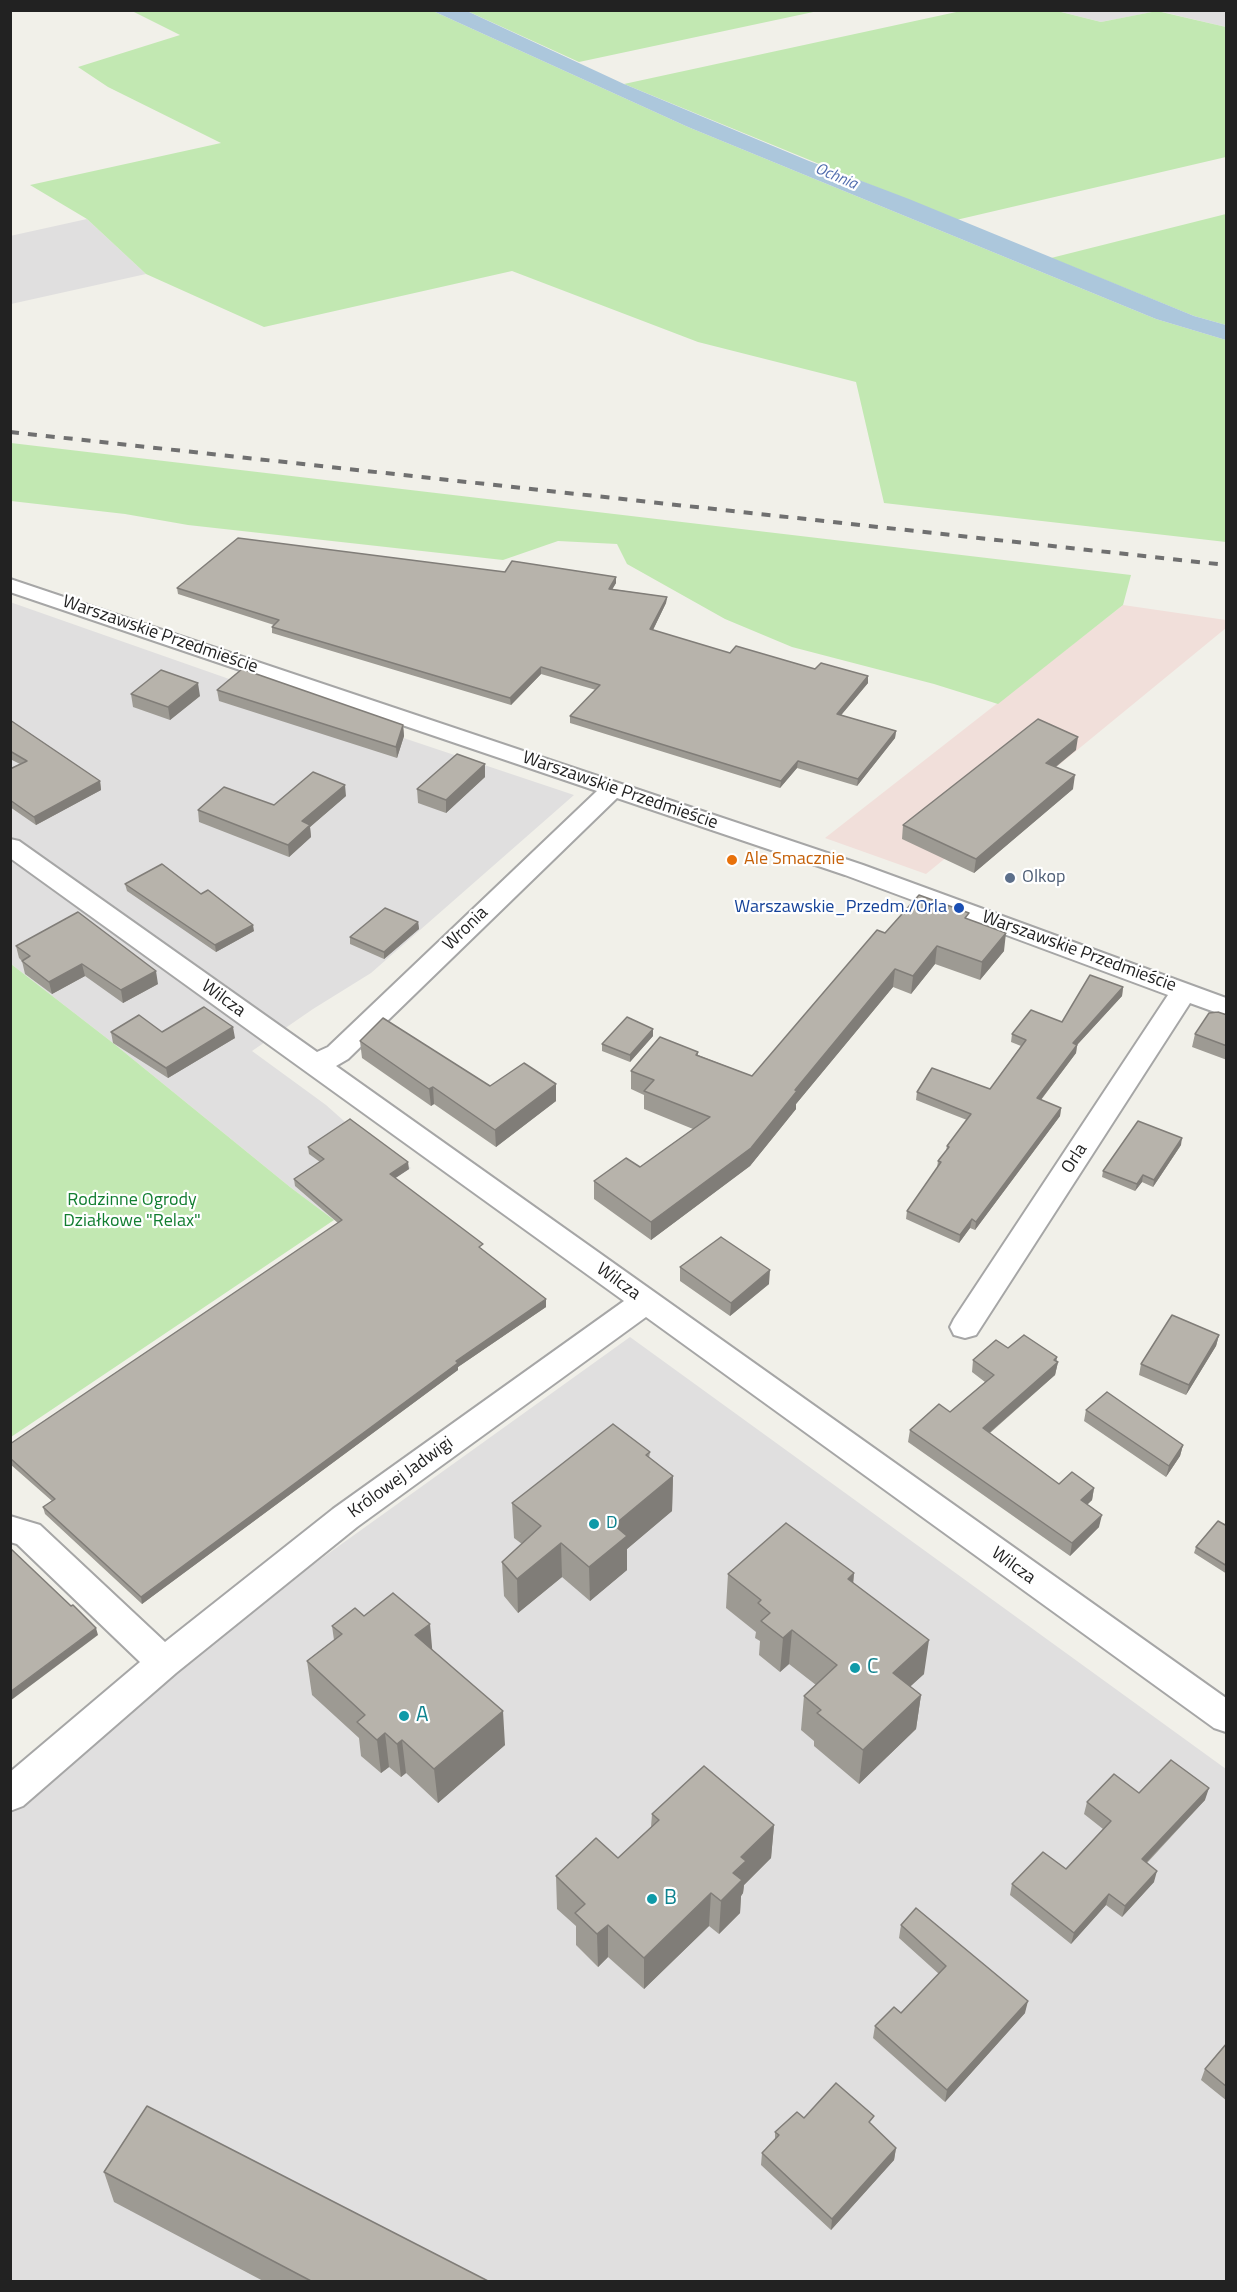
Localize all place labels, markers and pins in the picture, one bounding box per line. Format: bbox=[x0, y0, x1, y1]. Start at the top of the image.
place label: Ale Smacznie bbox=[744, 849, 844, 871]
marker: Ale Smacznie bbox=[725, 853, 739, 867]
place label: Olkop bbox=[1022, 867, 1065, 889]
marker: Olkop bbox=[1003, 871, 1017, 885]
place label: Warszawskie_Przedm./Orla bbox=[734, 897, 947, 919]
marker: Warszawskie_Przedm./Orla bbox=[952, 901, 966, 915]
place label: D bbox=[606, 1513, 618, 1535]
marker: D bbox=[587, 1517, 601, 1531]
place label: C bbox=[867, 1655, 878, 1681]
marker: C bbox=[848, 1661, 862, 1675]
place label: A bbox=[416, 1703, 429, 1729]
marker: A bbox=[397, 1709, 411, 1723]
place label: B bbox=[664, 1886, 677, 1912]
marker: B bbox=[645, 1892, 659, 1906]

